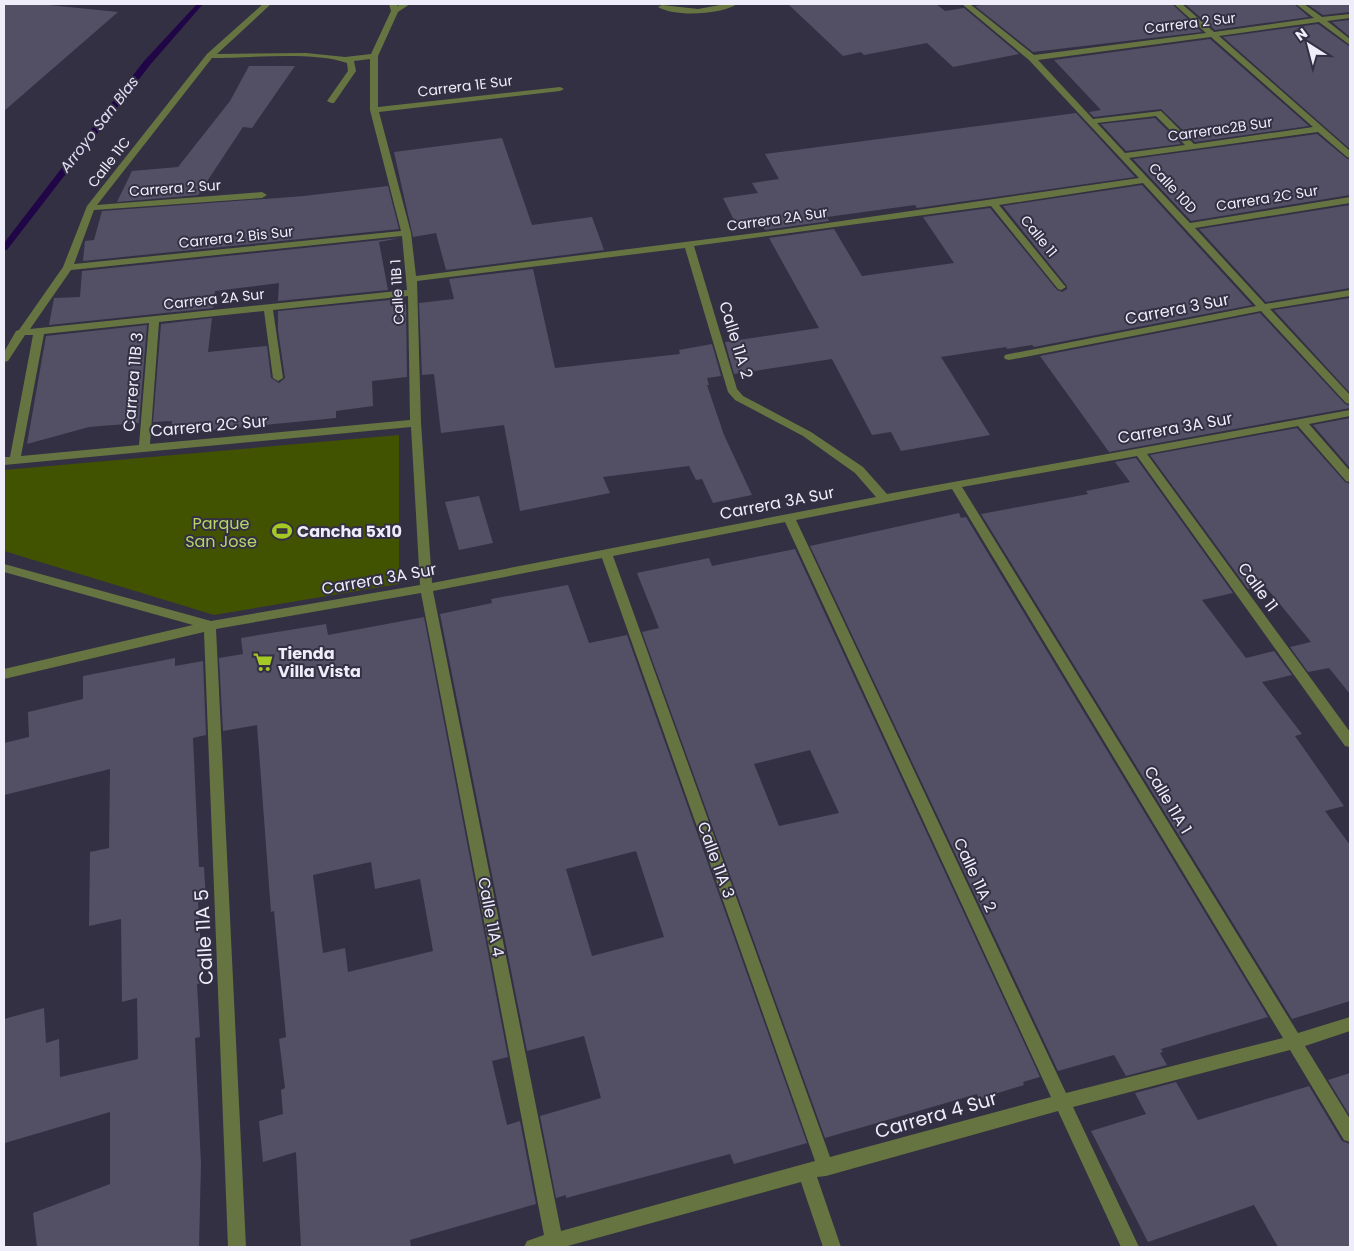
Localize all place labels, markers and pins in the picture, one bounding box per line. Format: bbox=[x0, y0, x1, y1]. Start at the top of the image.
sports icon: Cancha 5x10 bbox=[271, 520, 293, 542]
place label: Cancha 5x10 bbox=[297, 520, 402, 543]
place label: Tienda Villa Vista bbox=[278, 642, 361, 683]
supermarket icon: Tienda Villa Vista bbox=[252, 651, 274, 673]

